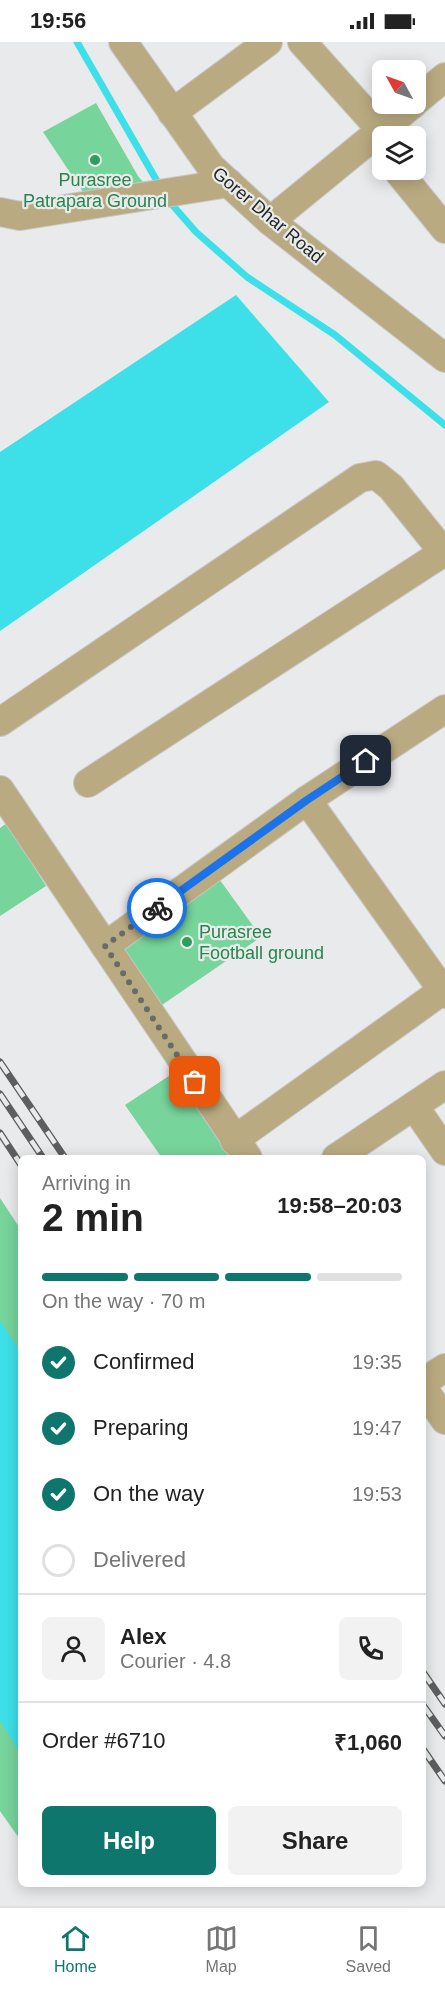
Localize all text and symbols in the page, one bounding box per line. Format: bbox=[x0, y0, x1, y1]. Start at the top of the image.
text: 19:56 bbox=[30, 8, 86, 33]
north arrow bbox=[372, 60, 426, 114]
map controls bbox=[372, 60, 426, 180]
button: layers bbox=[372, 126, 426, 180]
marker: Purasree Patrapara Ground bbox=[88, 153, 102, 167]
street label: Gorer Dhar Road bbox=[209, 163, 327, 267]
place label: Purasree Patrapara Ground bbox=[23, 170, 167, 211]
pin bbox=[340, 735, 391, 786]
icon: home bbox=[349, 744, 382, 777]
courier bbox=[127, 878, 187, 938]
icon: bike bbox=[141, 892, 174, 925]
place label: Purasree Football ground bbox=[199, 922, 324, 963]
marker: Purasree Football ground bbox=[180, 935, 194, 949]
pin bbox=[169, 1056, 220, 1107]
icon: bag bbox=[178, 1065, 211, 1098]
text: Arriving in bbox=[42, 1172, 131, 1194]
text: 19:58–20:03 bbox=[277, 1193, 402, 1218]
text: 2 min bbox=[42, 1196, 144, 1239]
text: On the way · 70 m bbox=[42, 1290, 205, 1312]
icon: check bbox=[42, 1346, 75, 1379]
text: Confirmed bbox=[93, 1349, 194, 1374]
text: 19:35 bbox=[352, 1351, 402, 1373]
icon: check bbox=[42, 1412, 75, 1445]
text: Preparing bbox=[93, 1415, 188, 1440]
text: 19:47 bbox=[352, 1417, 402, 1439]
icon: check bbox=[42, 1478, 75, 1511]
text: On the way bbox=[93, 1481, 204, 1506]
text: 19:53 bbox=[352, 1483, 402, 1505]
text: Delivered bbox=[93, 1547, 186, 1572]
button: person bbox=[42, 1617, 105, 1680]
button: phone bbox=[339, 1617, 402, 1680]
text: Alex bbox=[120, 1624, 166, 1649]
text: Courier · 4.8 bbox=[120, 1650, 231, 1672]
text: Order #6710 bbox=[42, 1728, 166, 1753]
text: ₹1,060 bbox=[334, 1730, 402, 1755]
button: Help bbox=[42, 1806, 216, 1875]
button: Share bbox=[228, 1806, 402, 1875]
tab: Home bbox=[54, 1922, 97, 1976]
tab: Map bbox=[205, 1922, 238, 1976]
tab: Saved bbox=[346, 1922, 391, 1976]

